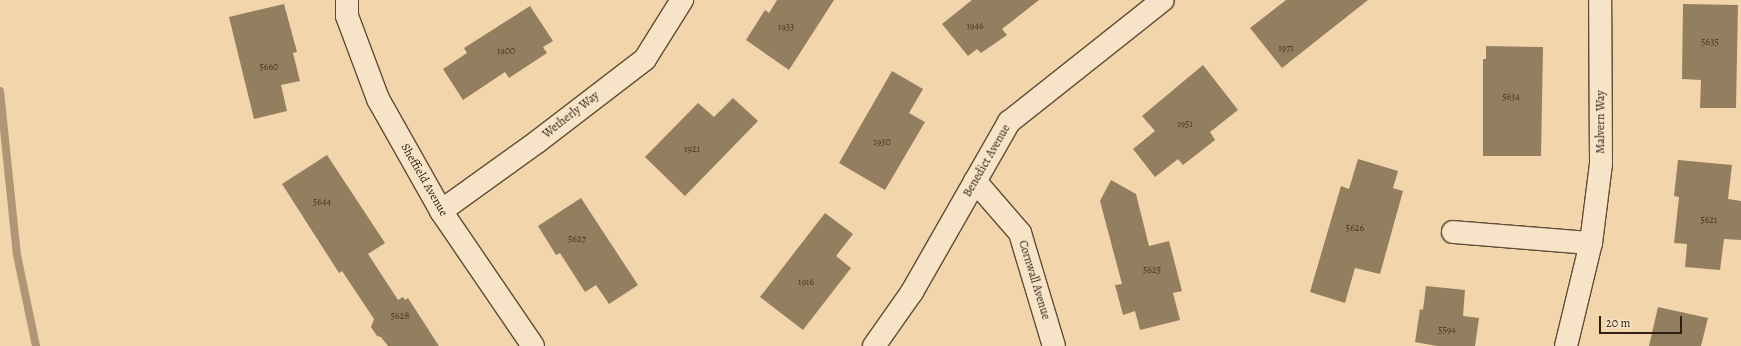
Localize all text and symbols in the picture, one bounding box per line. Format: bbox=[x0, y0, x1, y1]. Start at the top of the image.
house number: 1946 bbox=[966, 20, 984, 32]
house number: 1933 bbox=[778, 21, 794, 33]
house number: 5635 bbox=[1701, 36, 1719, 48]
house number: 1971 bbox=[1278, 42, 1294, 54]
house number: 1900 bbox=[497, 45, 515, 57]
house number: 5660 bbox=[260, 61, 278, 73]
street label: Wetherly Way bbox=[540, 89, 602, 141]
street label: Malvern Way bbox=[1594, 90, 1608, 154]
house number: 5634 bbox=[1502, 91, 1520, 103]
house number: 1951 bbox=[1177, 118, 1193, 130]
street label: Benedict Avenue bbox=[960, 122, 1014, 200]
house number: 1930 bbox=[873, 136, 891, 148]
street label: Sheffield Avenue bbox=[397, 141, 451, 219]
house number: 1921 bbox=[684, 143, 700, 155]
house number: 5644 bbox=[313, 196, 331, 208]
house number: 5621 bbox=[1700, 214, 1718, 226]
house number: 5626 bbox=[1346, 222, 1364, 234]
house number: 5627 bbox=[568, 233, 586, 245]
street label: Cornwall Avenue bbox=[1015, 239, 1053, 321]
house number: 5625 bbox=[1143, 264, 1161, 276]
house number: 1916 bbox=[798, 276, 814, 288]
scale bar bbox=[1601, 308, 1684, 334]
house number: 5628 bbox=[391, 310, 409, 322]
text: 20 m bbox=[1606, 315, 1630, 331]
house number: 5594 bbox=[1438, 324, 1456, 336]

